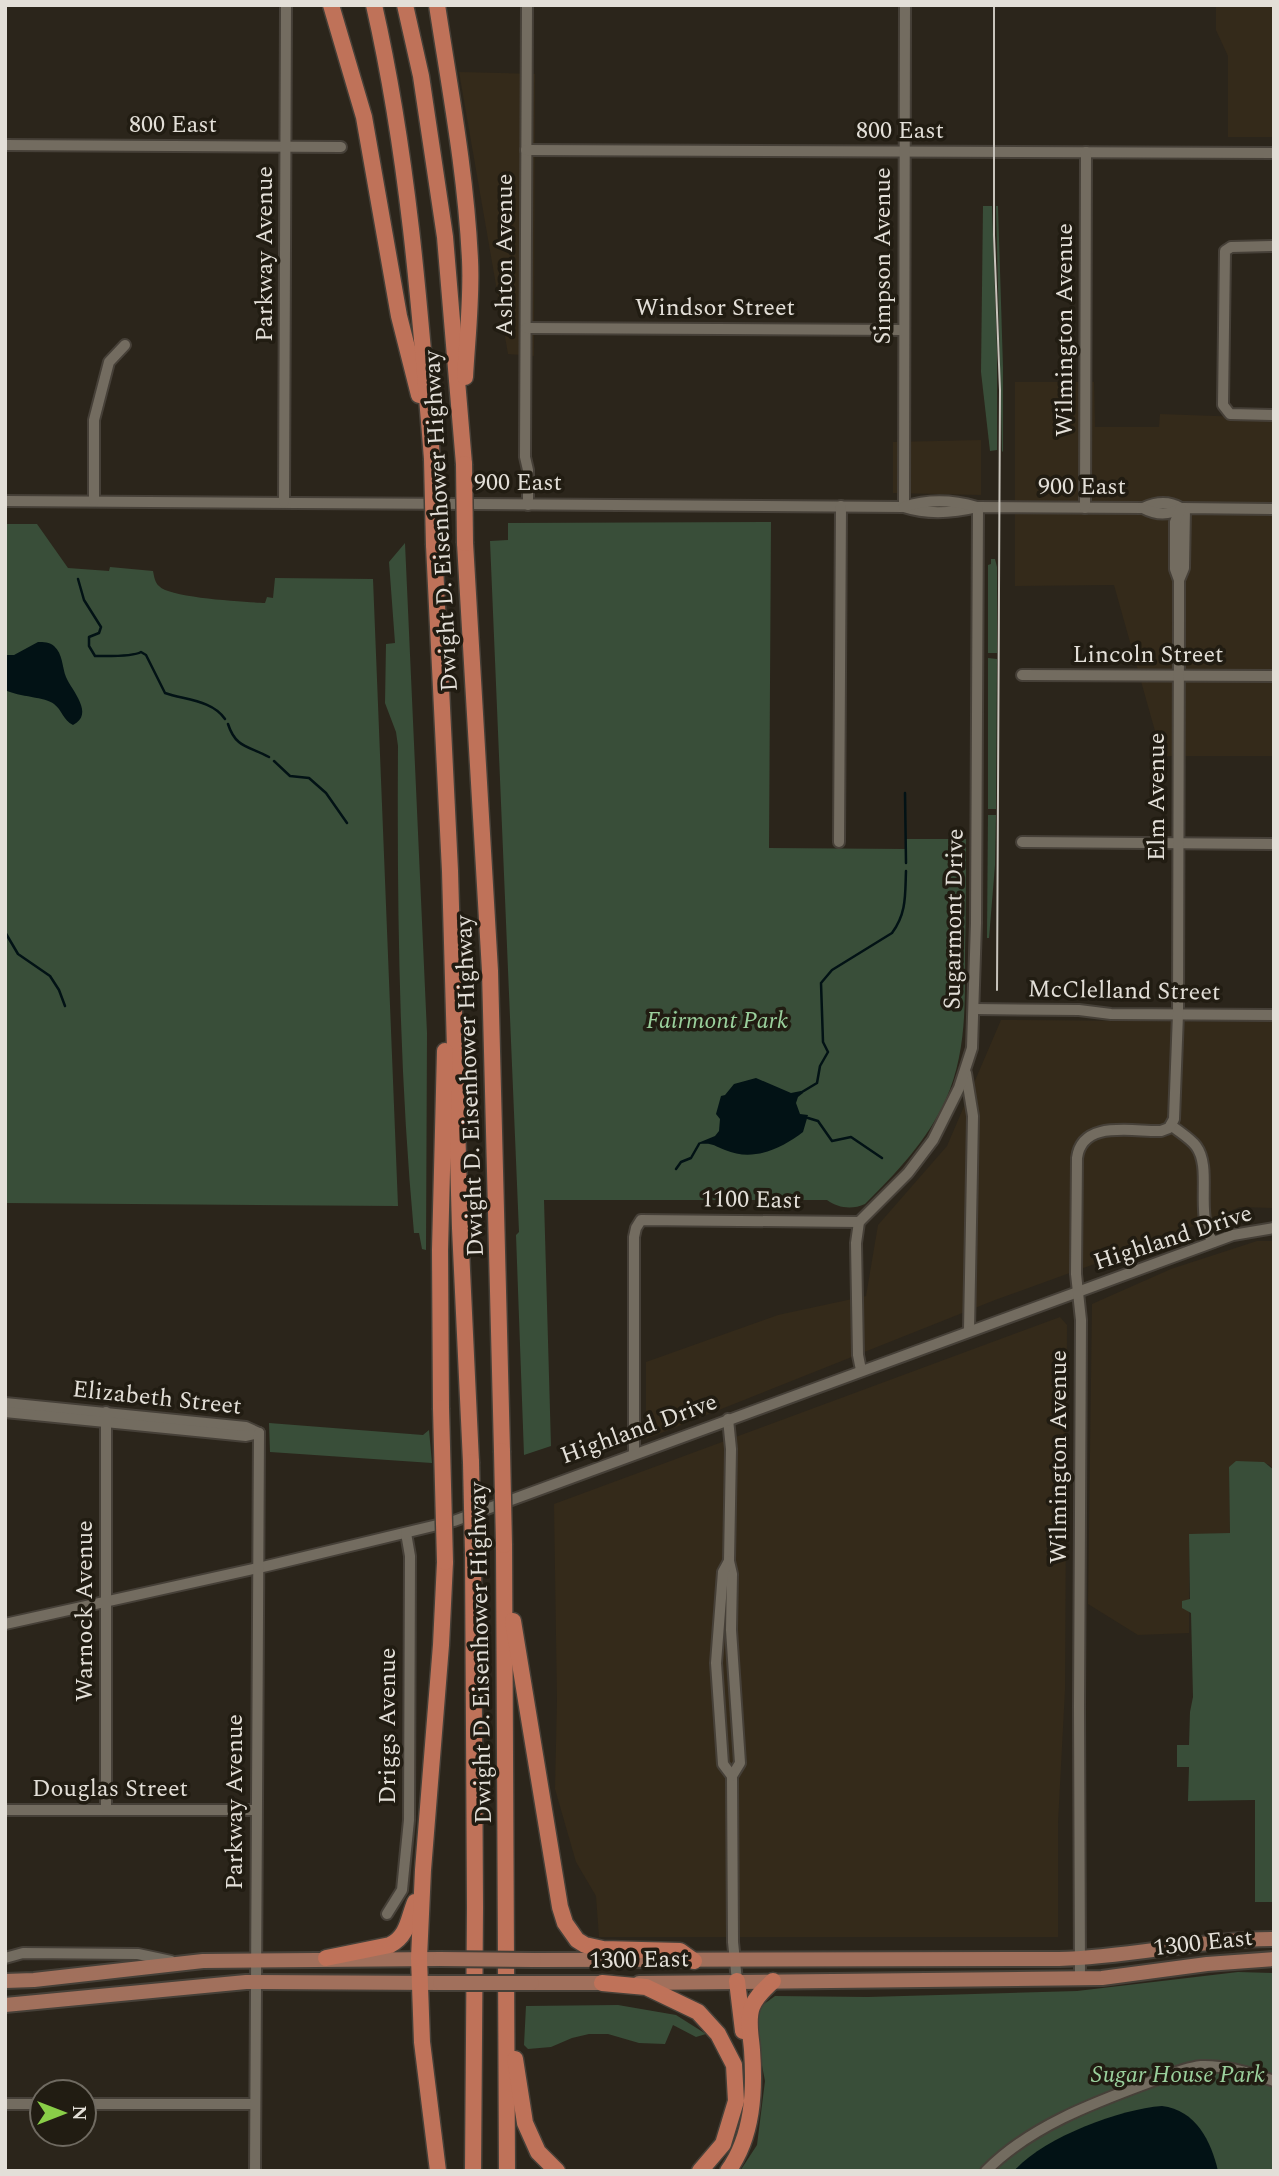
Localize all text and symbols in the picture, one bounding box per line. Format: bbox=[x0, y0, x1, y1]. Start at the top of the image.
street label: 800 East bbox=[129, 107, 217, 143]
street label: 800 East bbox=[856, 113, 944, 149]
street label: Parkway Avenue bbox=[247, 166, 283, 342]
street label: Simpson Avenue bbox=[865, 167, 901, 345]
street label: Ashton Avenue bbox=[487, 174, 523, 336]
street label: Wilmington Avenue bbox=[1047, 223, 1083, 437]
street label: Windsor Street bbox=[635, 290, 795, 326]
street label: Dwight D. Eisenhower Highway bbox=[414, 348, 468, 693]
street label: 900 East bbox=[474, 465, 562, 501]
street label: 900 East bbox=[1038, 469, 1126, 505]
street label: Lincoln Street bbox=[1072, 637, 1224, 673]
street label: Elm Avenue bbox=[1139, 733, 1175, 861]
street label: Sugarmont Drive bbox=[934, 828, 974, 1010]
street label: Dwight D. Eisenhower Highway bbox=[446, 913, 494, 1257]
street label: McClelland Street bbox=[1027, 971, 1221, 1011]
park label: Fairmont Park bbox=[646, 1003, 788, 1039]
street label: 1100 East bbox=[701, 1181, 801, 1219]
street label: Highland Drive bbox=[1089, 1195, 1257, 1281]
street label: Wilmington Avenue bbox=[1041, 1350, 1077, 1564]
street label: Elizabeth Street bbox=[71, 1371, 243, 1425]
street label: Highland Drive bbox=[555, 1384, 723, 1474]
street label: Dwight D. Eisenhower Highway bbox=[460, 1480, 502, 1824]
street label: Warnock Avenue bbox=[67, 1520, 103, 1702]
street label: Driggs Avenue bbox=[370, 1648, 406, 1804]
street label: Parkway Avenue bbox=[217, 1714, 253, 1890]
street label: Douglas Street bbox=[32, 1771, 188, 1807]
street label: 1300 East bbox=[1151, 1920, 1255, 1966]
street label: 1300 East bbox=[589, 1941, 689, 1979]
park label: Sugar House Park bbox=[1091, 2057, 1265, 2093]
north arrow bbox=[28, 2078, 98, 2148]
text: N bbox=[64, 2105, 93, 2121]

